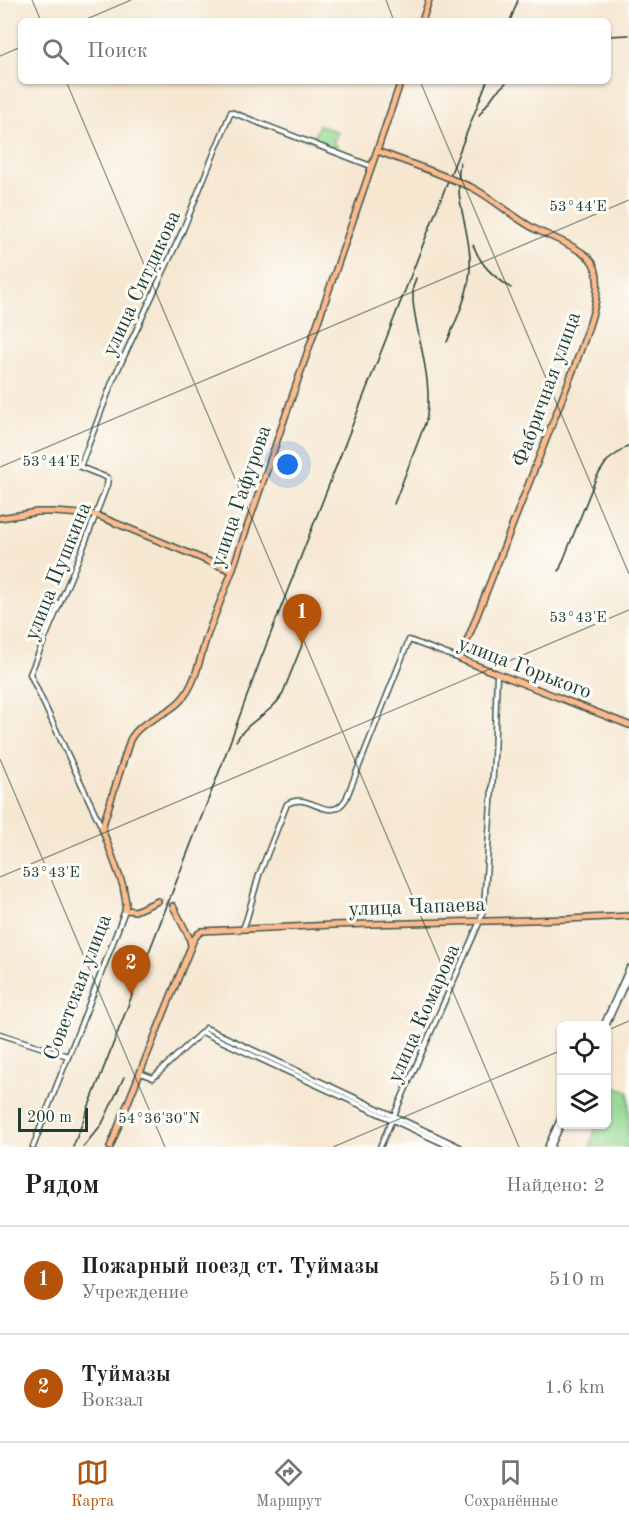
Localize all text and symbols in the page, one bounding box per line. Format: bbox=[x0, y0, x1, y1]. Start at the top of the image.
search box bbox=[18, 18, 611, 84]
icon: search bbox=[39, 35, 72, 68]
text: Поиск bbox=[87, 40, 148, 62]
text: 53°44'E bbox=[549, 200, 607, 215]
street label: улица Ситдикова bbox=[99, 208, 185, 360]
street label: Фабричная улица bbox=[510, 309, 585, 470]
street label: улица Гафурова bbox=[207, 423, 276, 570]
your location bbox=[273, 450, 302, 479]
text: 53°44'E bbox=[22, 455, 80, 470]
street label: улица Пушкина bbox=[21, 499, 96, 644]
pin: 1 bbox=[282, 594, 322, 644]
text: 53°43'E bbox=[549, 611, 607, 626]
street label: улица Горького bbox=[455, 633, 594, 703]
text: 53°43'E bbox=[22, 866, 80, 881]
street label: улица Чапаева bbox=[348, 895, 486, 920]
street label: Советская улица bbox=[41, 912, 116, 1064]
street label: улица Комарова bbox=[384, 941, 464, 1086]
pin: 2 bbox=[112, 946, 150, 995]
map controls bbox=[557, 1021, 611, 1129]
button: locate bbox=[557, 1021, 611, 1075]
button: layers bbox=[557, 1075, 611, 1129]
scale bar bbox=[18, 1105, 88, 1132]
text: 200 m bbox=[27, 1110, 72, 1126]
text: 54°36'30"N bbox=[118, 1112, 200, 1127]
text: Рядом bbox=[24, 1173, 99, 1199]
text: Найдено: 2 bbox=[506, 1176, 605, 1196]
text: Пожарный поезд ст. Туймазы bbox=[81, 1256, 379, 1278]
text: 1 bbox=[38, 1270, 49, 1290]
text: 510 m bbox=[549, 1270, 605, 1290]
text: Учреждение bbox=[81, 1283, 189, 1303]
text: Туймазы bbox=[81, 1364, 171, 1386]
text: 2 bbox=[38, 1378, 49, 1398]
text: 1.6 km bbox=[544, 1378, 605, 1398]
text: Вокзал bbox=[81, 1391, 143, 1411]
tab: Карта bbox=[71, 1456, 114, 1512]
tab: Маршрут bbox=[256, 1456, 322, 1512]
tab: Сохранённые bbox=[464, 1456, 558, 1512]

